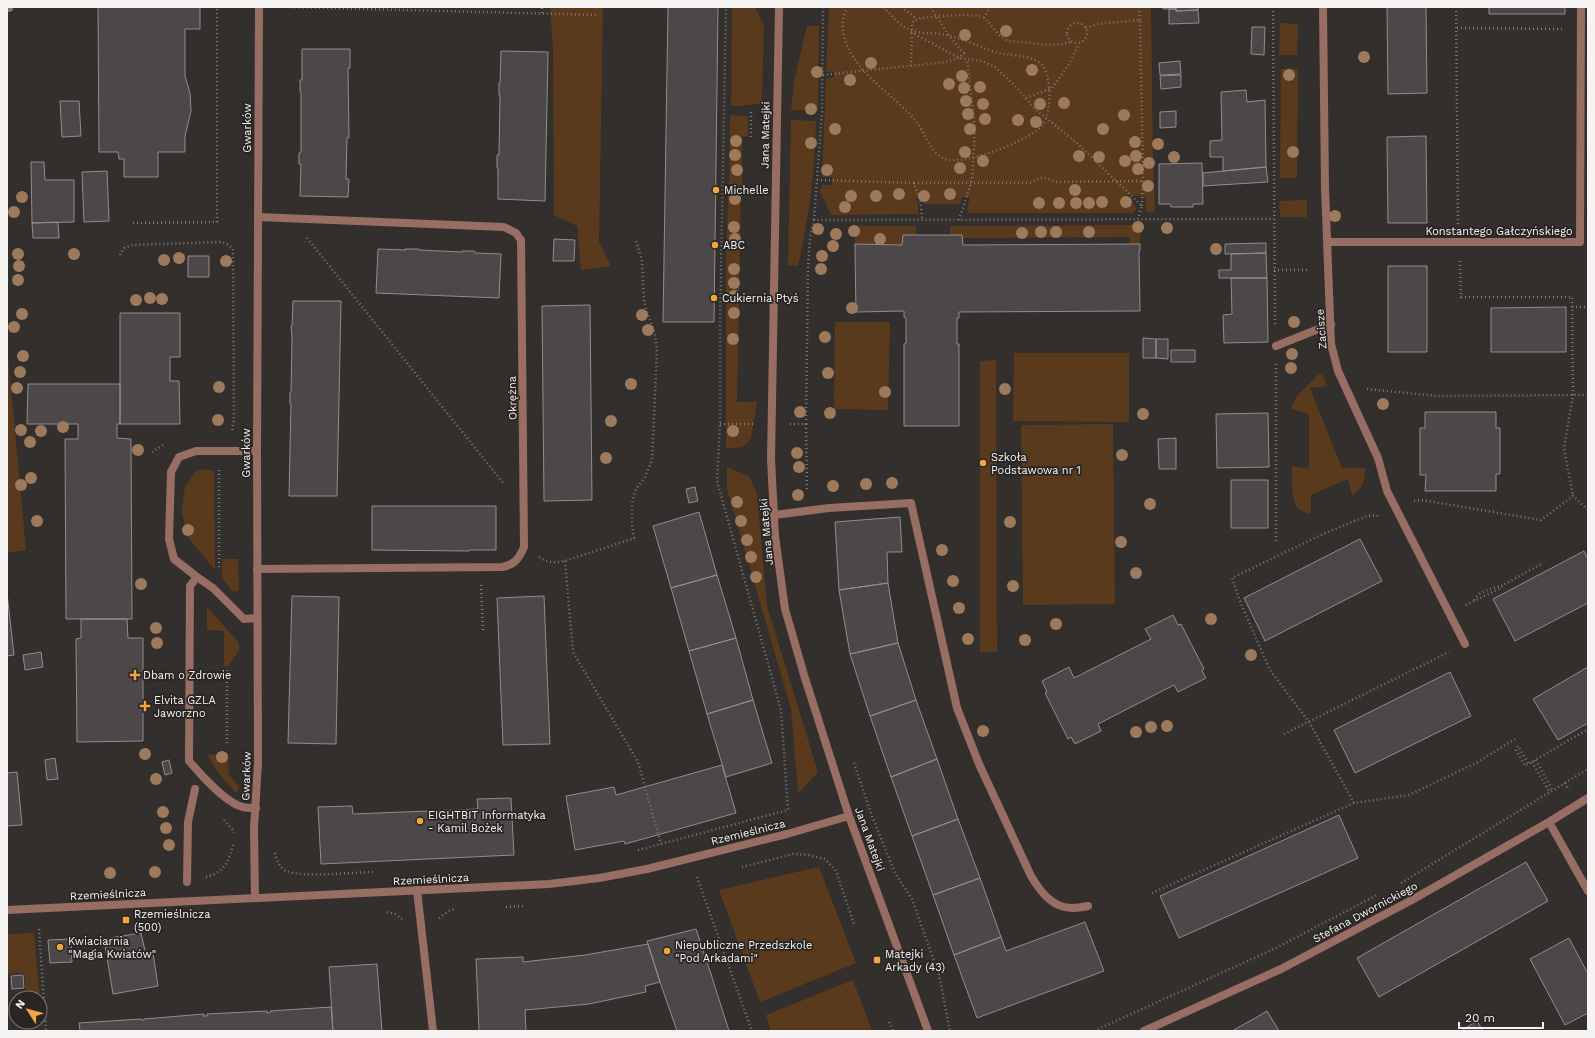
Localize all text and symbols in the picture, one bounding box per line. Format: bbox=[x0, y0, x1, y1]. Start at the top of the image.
street label: Jana Matejki bbox=[758, 101, 773, 169]
street label: Gwarków bbox=[241, 103, 254, 153]
place label: Michelle bbox=[724, 184, 769, 197]
marker: Michelle bbox=[711, 185, 721, 195]
street label: Konstantego Gałczyńskiego bbox=[1425, 225, 1573, 238]
place label: ABC bbox=[723, 239, 745, 252]
marker: ABC bbox=[710, 240, 720, 250]
place label: Cukiernia Ptyś bbox=[722, 292, 799, 305]
marker: Cukiernia Ptyś bbox=[709, 293, 719, 303]
street label: Zacisze bbox=[1314, 308, 1329, 349]
street label: Okrężna bbox=[506, 376, 519, 420]
street label: Gwarków bbox=[240, 428, 253, 478]
place label: Szkoła Podstawowa nr 1 bbox=[991, 451, 1081, 477]
marker: Szkoła Podstawowa nr 1 bbox=[978, 458, 988, 468]
street label: Jana Matejki bbox=[757, 498, 776, 566]
place label: Dbam o Zdrowie bbox=[143, 669, 231, 682]
marker: Dbam o Zdrowie bbox=[130, 670, 140, 680]
place label: Elvita GZLA Jaworzno bbox=[154, 694, 216, 720]
marker: Elvita GZLA Jaworzno bbox=[139, 700, 151, 712]
street label: Gwarków bbox=[239, 751, 254, 801]
street label: Jana Matejki bbox=[852, 805, 887, 873]
place label: EIGHTBIT Informatyka - Kamil Bożek bbox=[428, 809, 546, 835]
marker: EIGHTBIT Informatyka - Kamil Bożek bbox=[415, 816, 425, 826]
street label: Rzemieślnicza bbox=[709, 817, 787, 848]
street label: Rzemieślnicza bbox=[393, 871, 470, 888]
street label: Stefana Dwornickiego bbox=[1311, 879, 1420, 946]
street label: Rzemieślnicza bbox=[70, 886, 147, 903]
place label: Rzemieślnicza (500) bbox=[134, 908, 210, 934]
marker: Rzemieślnicza (500) bbox=[121, 915, 131, 925]
place label: Kwiaciarnia "Magia Kwiatów" bbox=[68, 935, 156, 961]
place label: Niepubliczne Przedszkole "Pod Arkadami" bbox=[675, 939, 812, 965]
marker: Kwiaciarnia "Magia Kwiatów" bbox=[55, 942, 65, 952]
marker: Niepubliczne Przedszkole "Pod Arkadami" bbox=[662, 946, 672, 956]
place label: Matejki Arkady (43) bbox=[885, 948, 945, 974]
marker: Matejki Arkady (43) bbox=[872, 955, 882, 965]
north arrow bbox=[8, 990, 48, 1030]
text: N bbox=[13, 997, 28, 1012]
scale bar bbox=[1459, 1004, 1543, 1030]
text: 20 m bbox=[1465, 1011, 1495, 1025]

